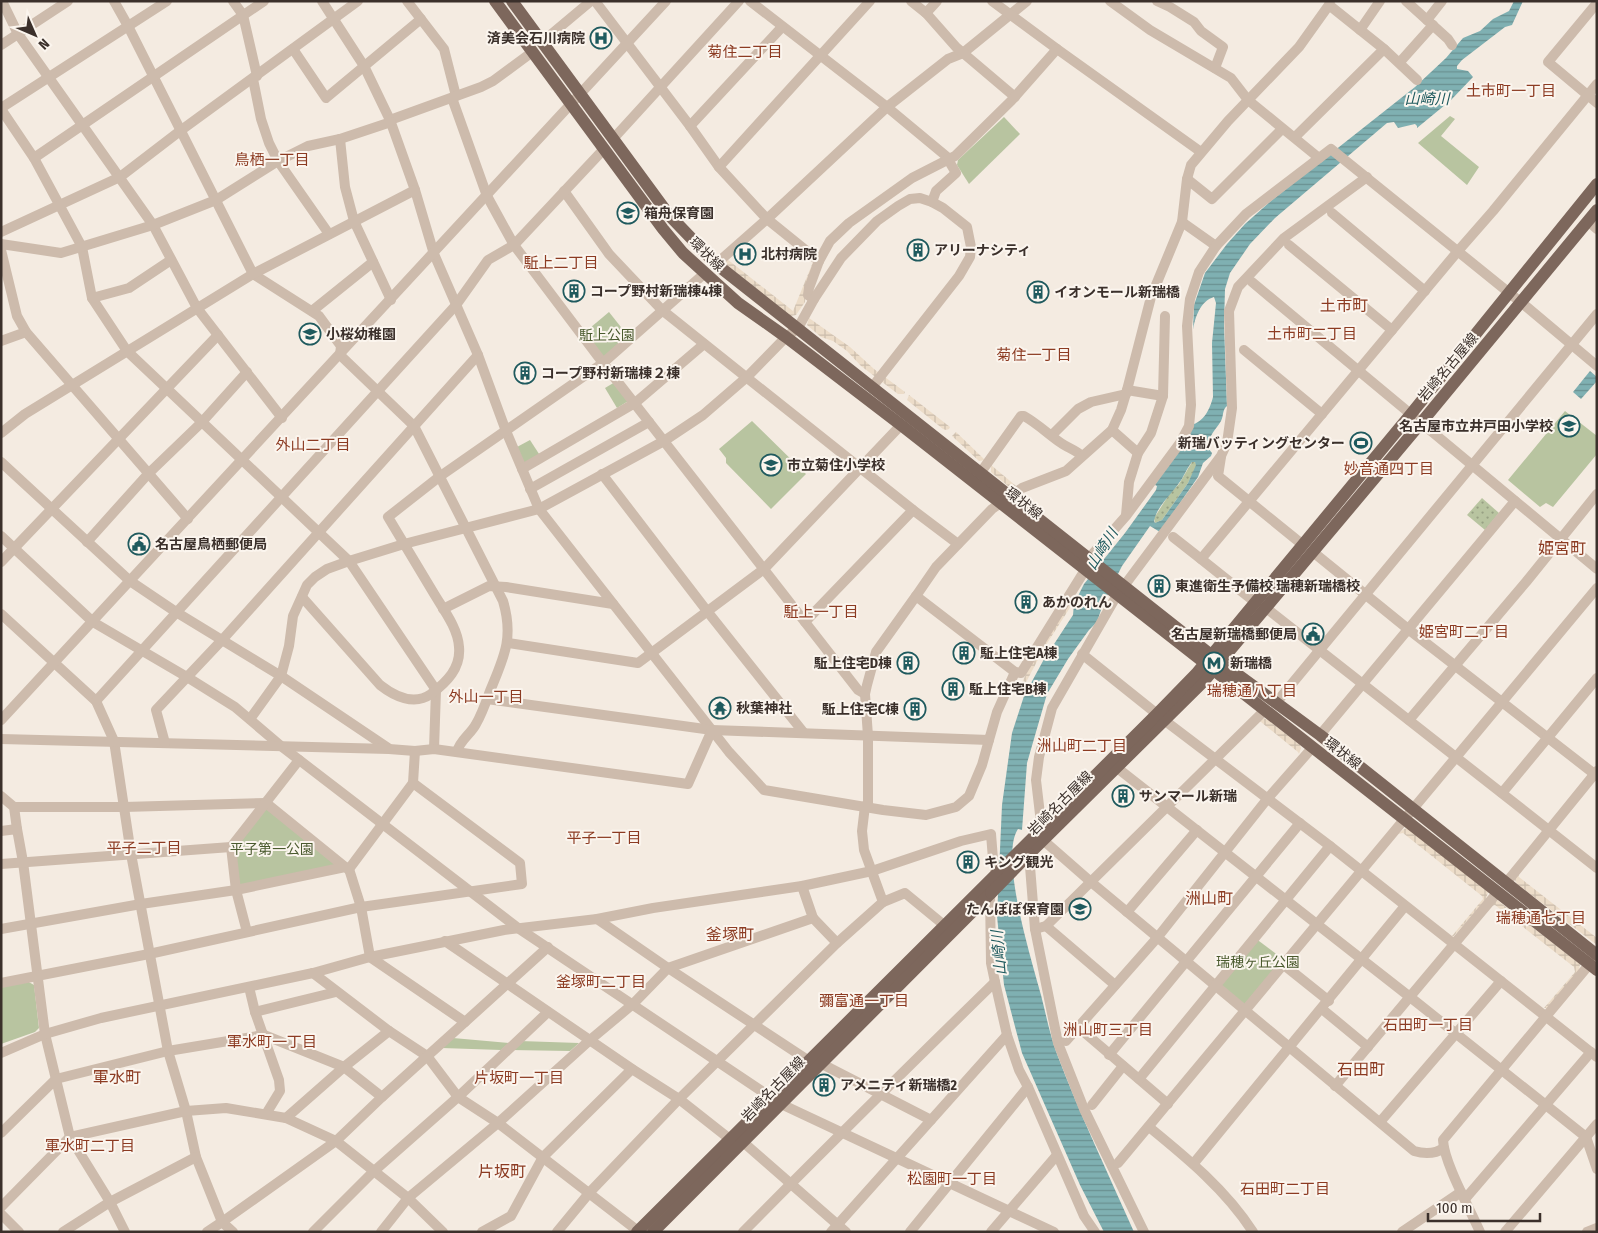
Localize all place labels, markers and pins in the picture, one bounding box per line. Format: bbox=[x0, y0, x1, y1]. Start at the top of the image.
hospital icon: 済美会石川病院 bbox=[589, 26, 613, 50]
place label: 済美会石川病院 bbox=[487, 30, 585, 47]
school or university icon: 箱舟保育園 bbox=[616, 201, 640, 225]
place label: 箱舟保育園 bbox=[644, 205, 714, 222]
building icon: アリーナシティ bbox=[906, 238, 930, 262]
hospital icon: 北村病院 bbox=[733, 242, 757, 266]
place label: アリーナシティ bbox=[934, 242, 1031, 259]
place label: 北村病院 bbox=[761, 246, 817, 263]
building icon: コープ野村新瑞棟4棟 bbox=[562, 279, 586, 303]
building icon: イオンモール新瑞橋 bbox=[1026, 280, 1050, 304]
place label: コープ野村新瑞棟4棟 bbox=[590, 283, 722, 300]
place label: イオンモール新瑞橋 bbox=[1054, 284, 1180, 301]
school or university icon: 小桜幼稚園 bbox=[298, 322, 322, 346]
place label: 小桜幼稚園 bbox=[326, 326, 396, 343]
building icon: コープ野村新瑞棟２棟 bbox=[513, 361, 537, 385]
place label: コープ野村新瑞棟２棟 bbox=[541, 365, 680, 382]
school or university icon: 名古屋市立井戸田小学校 bbox=[1557, 414, 1581, 438]
place label: 名古屋市立井戸田小学校 bbox=[1399, 418, 1553, 435]
sports icon: 新瑞バッティングセンター bbox=[1349, 431, 1373, 455]
place label: 新瑞バッティングセンター bbox=[1178, 435, 1345, 452]
school or university icon: 市立菊住小学校 bbox=[759, 453, 783, 477]
place label: 市立菊住小学校 bbox=[787, 457, 885, 474]
public building icon: 名古屋鳥栖郵便局 bbox=[127, 532, 151, 556]
place label: 名古屋鳥栖郵便局 bbox=[155, 536, 267, 553]
building icon: 東進衛生予備校 瑞穂新瑞橋校 bbox=[1147, 574, 1171, 598]
place label: 東進衛生予備校 瑞穂新瑞橋校 bbox=[1175, 578, 1360, 595]
building icon: あかのれん bbox=[1014, 590, 1038, 614]
place label: あかのれん bbox=[1042, 594, 1112, 611]
public building icon: 名古屋新瑞橋郵便局 bbox=[1301, 622, 1325, 646]
place label: 名古屋新瑞橋郵便局 bbox=[1171, 626, 1297, 643]
building icon: 駈上住宅A棟 bbox=[952, 641, 976, 665]
place label: 駈上住宅A棟 bbox=[980, 645, 1058, 662]
building icon: 駈上住宅D棟 bbox=[896, 651, 920, 675]
metro station icon: 新瑞橋 bbox=[1202, 651, 1226, 675]
place label: 駈上住宅D棟 bbox=[814, 655, 892, 672]
place label: 新瑞橋 bbox=[1230, 655, 1272, 672]
building icon: 駈上住宅B棟 bbox=[941, 677, 965, 701]
place label: 駈上住宅B棟 bbox=[969, 681, 1047, 698]
temple icon: 秋葉神社 bbox=[708, 696, 732, 720]
building icon: 駈上住宅C棟 bbox=[903, 697, 927, 721]
place label: 秋葉神社 bbox=[736, 700, 792, 717]
place label: 駈上住宅C棟 bbox=[822, 701, 899, 718]
building icon: サンマール新瑞 bbox=[1111, 784, 1135, 808]
place label: サンマール新瑞 bbox=[1139, 788, 1237, 805]
building icon: キング観光 bbox=[956, 850, 980, 874]
place label: キング観光 bbox=[984, 854, 1054, 871]
school or university icon: たんぽぽ保育園 bbox=[1068, 897, 1092, 921]
place label: たんぽぽ保育園 bbox=[966, 901, 1064, 918]
building icon: アメニティ新瑞橋2 bbox=[812, 1073, 836, 1097]
place label: アメニティ新瑞橋2 bbox=[840, 1077, 957, 1094]

